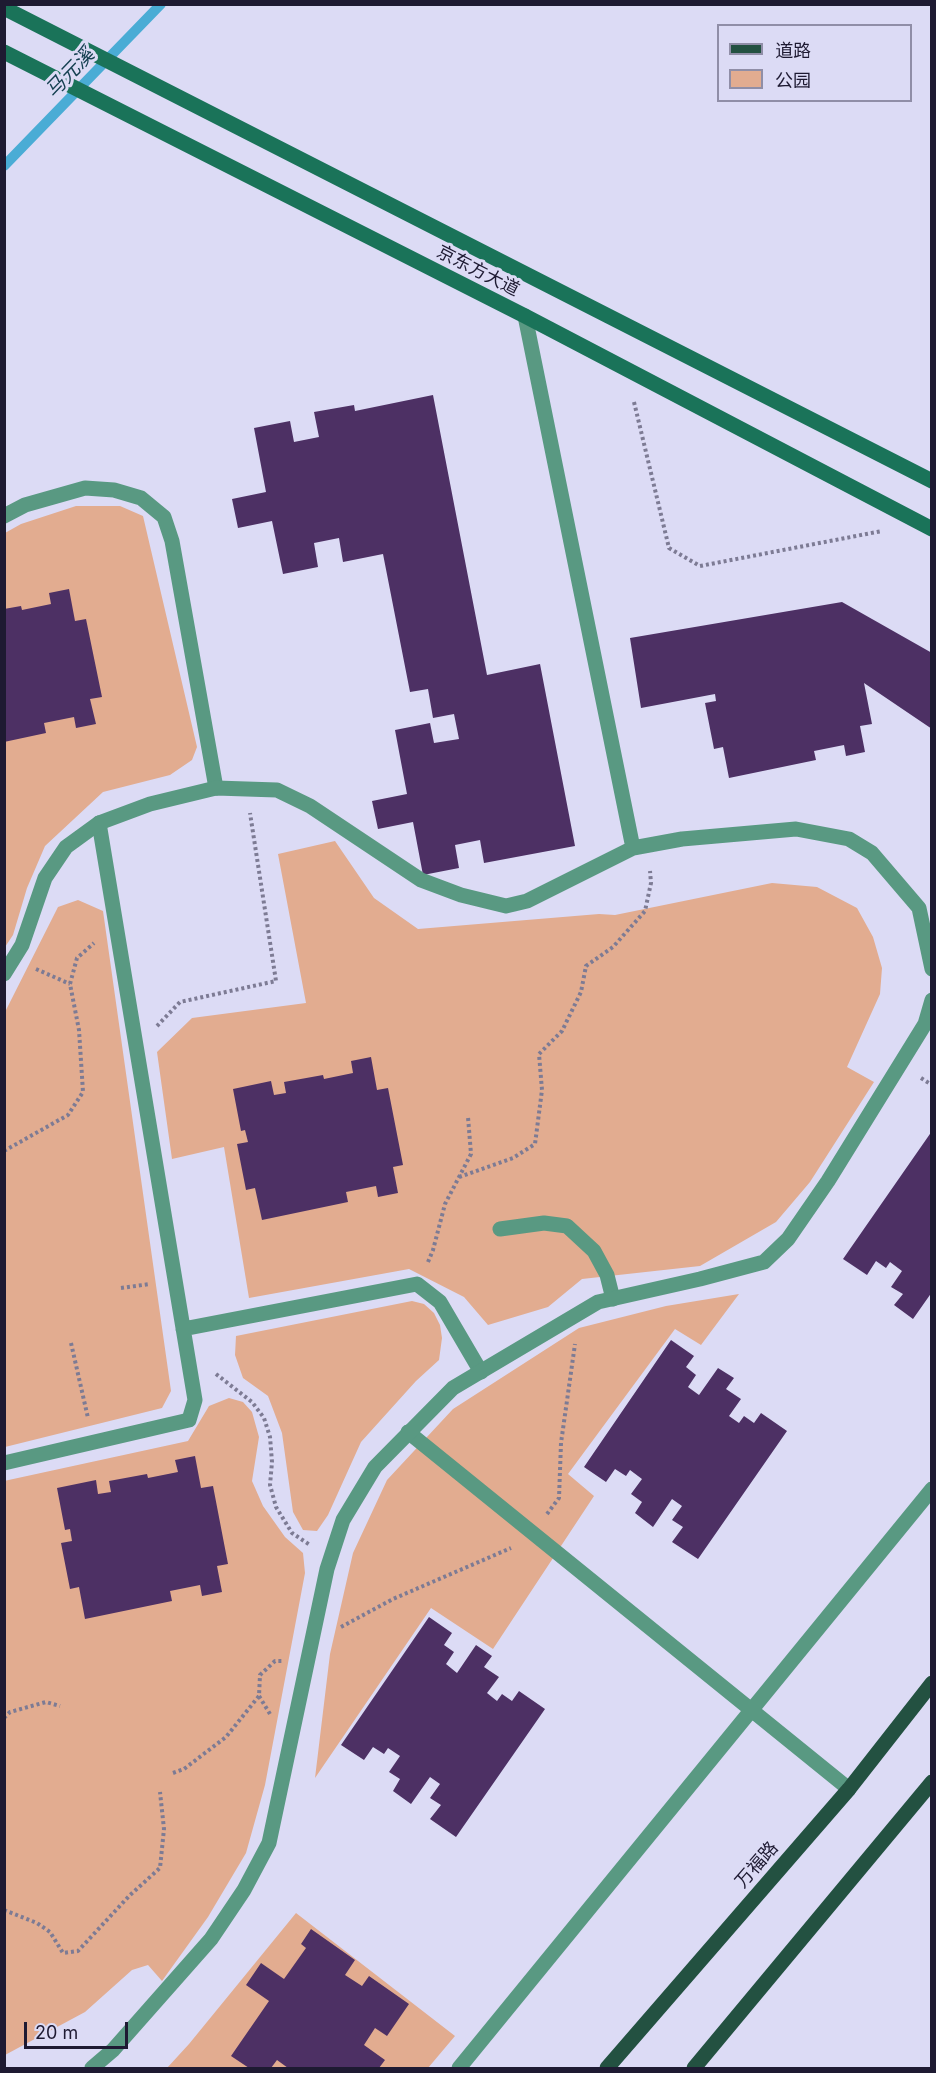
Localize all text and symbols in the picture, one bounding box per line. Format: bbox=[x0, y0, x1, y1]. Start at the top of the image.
legend bbox=[717, 24, 912, 102]
text: 道路 bbox=[775, 40, 811, 61]
water label: 马元溪 bbox=[41, 43, 99, 103]
text: 公园 bbox=[775, 70, 811, 91]
street label: 京东方大道 bbox=[433, 241, 523, 301]
street label: 万福路 bbox=[731, 1838, 783, 1892]
scale bar bbox=[27, 2010, 130, 2048]
text: 20 m bbox=[35, 2022, 78, 2043]

